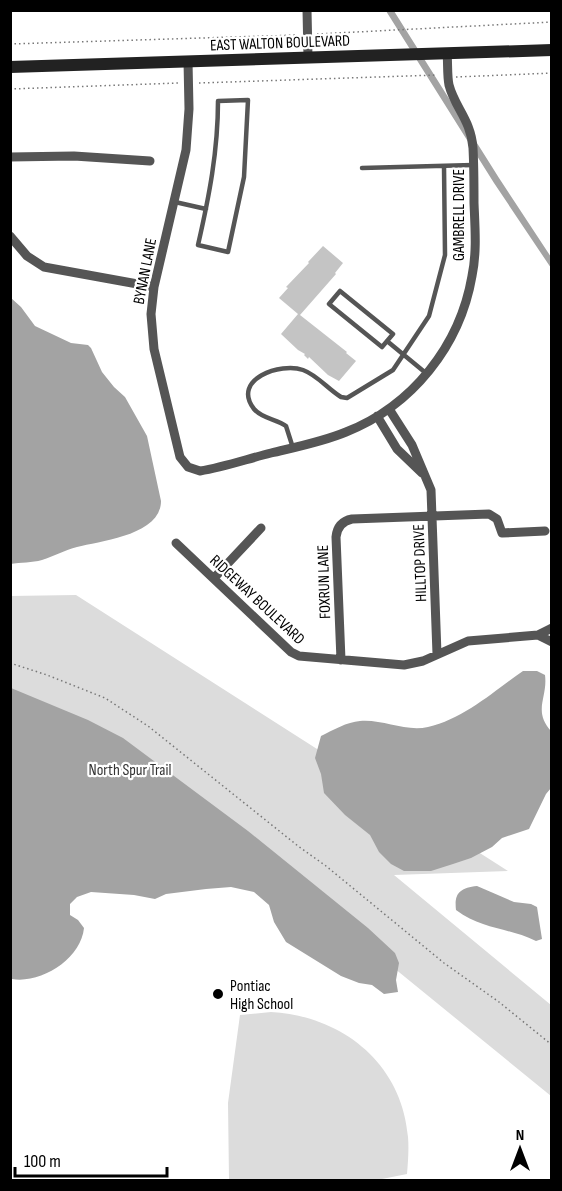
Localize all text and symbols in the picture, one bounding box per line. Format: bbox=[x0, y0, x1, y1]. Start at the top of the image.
street label: EAST WALTON BOULEVARD bbox=[210, 32, 350, 55]
street label: GAMBRELL DRIVE bbox=[450, 169, 469, 261]
street label: BYNAN LANE bbox=[130, 237, 161, 306]
street label: HILLTOP DRIVE bbox=[410, 524, 431, 602]
street label: FOXRUN LANE bbox=[314, 545, 335, 619]
street label: RIDGEWAY BOULEVARD bbox=[206, 551, 308, 649]
park label: North Spur Trail bbox=[89, 761, 171, 780]
place label: Pontiac High School bbox=[230, 977, 293, 1014]
marker: Pontiac High School bbox=[211, 987, 225, 1001]
north arrow bbox=[490, 1119, 550, 1179]
text: N bbox=[516, 1126, 524, 1145]
scale bar bbox=[15, 1140, 166, 1178]
text: 100 m bbox=[24, 1151, 61, 1172]

